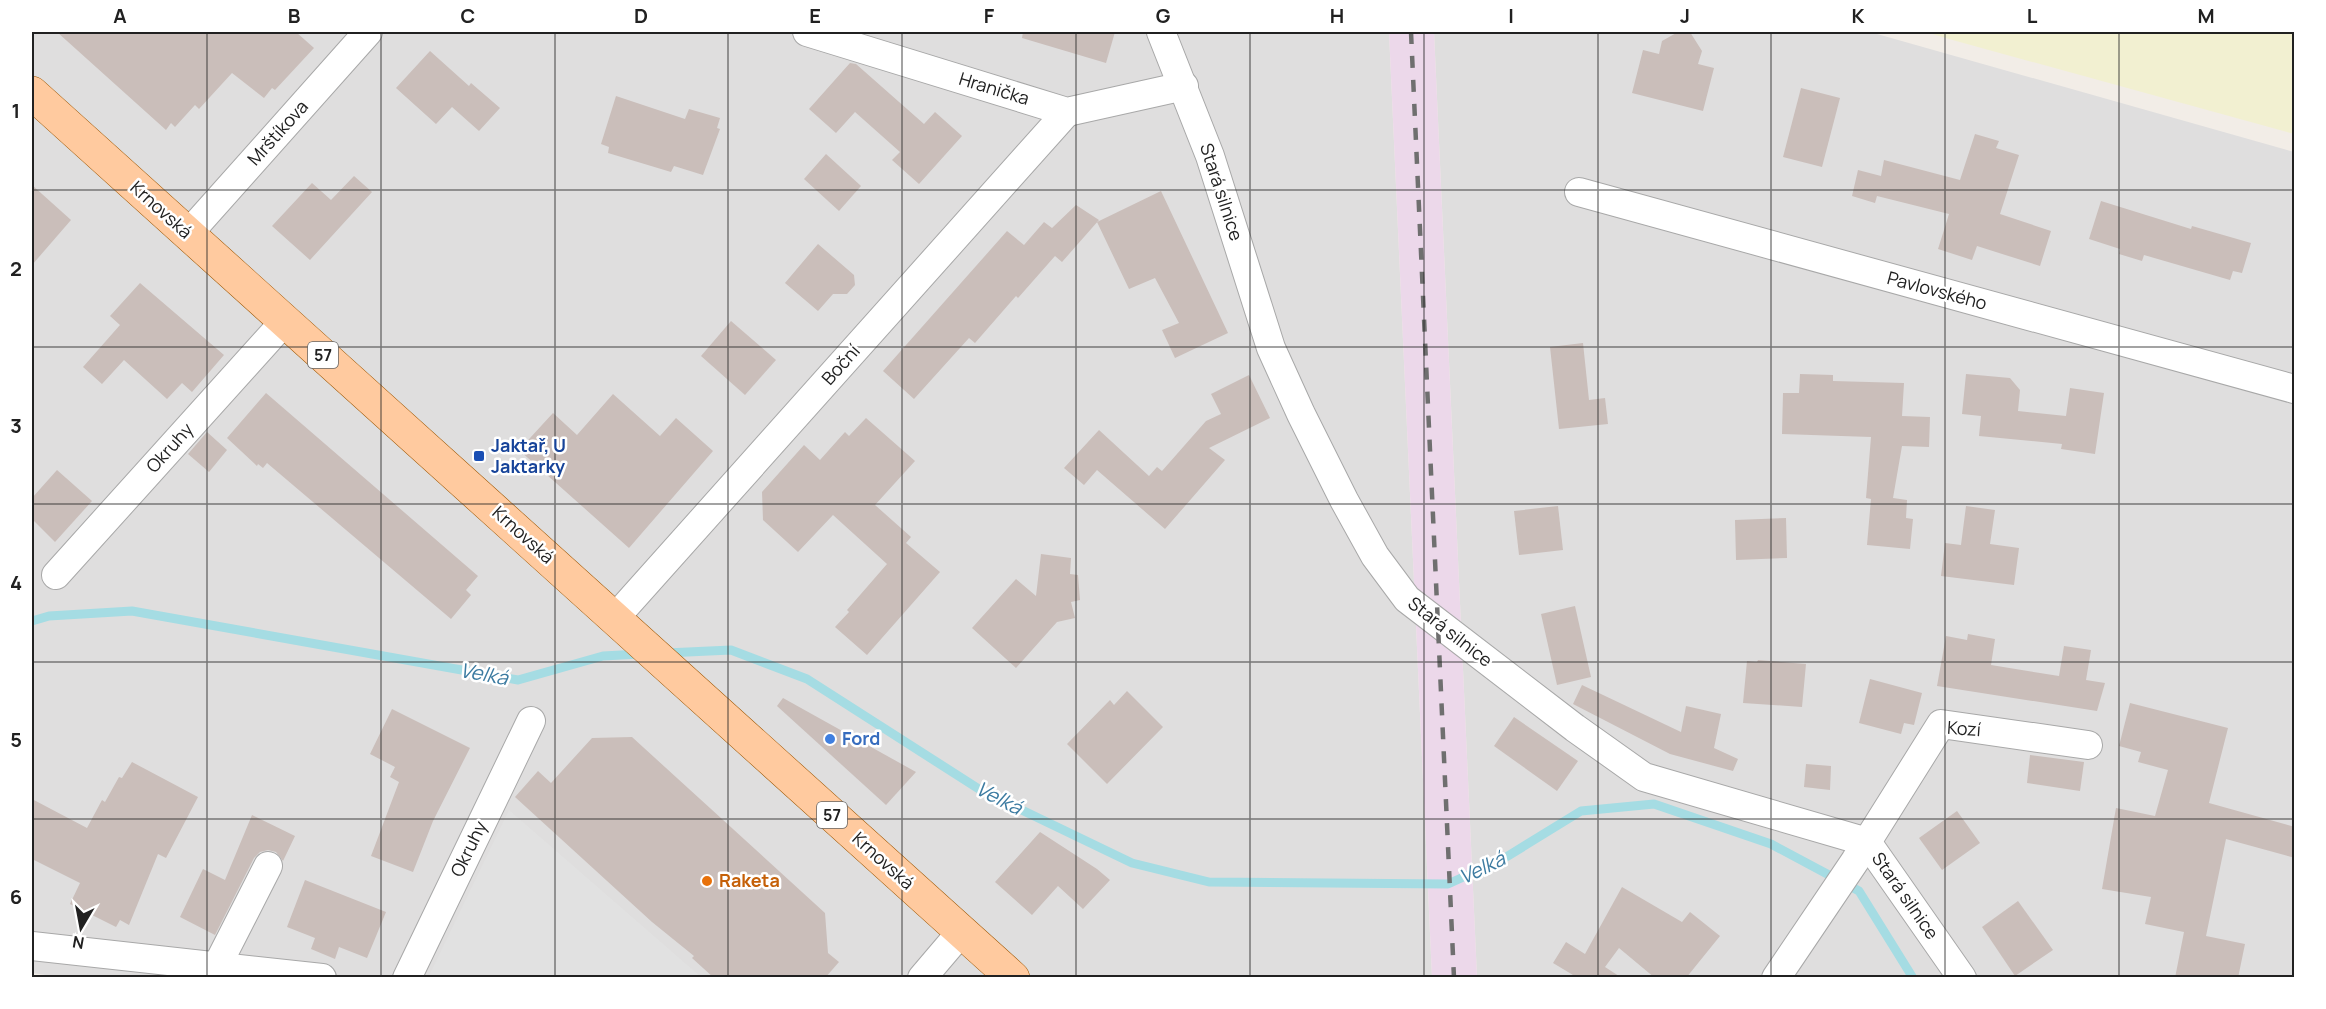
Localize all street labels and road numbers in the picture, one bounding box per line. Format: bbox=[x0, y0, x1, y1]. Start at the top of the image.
street label: Hranička bbox=[956, 66, 1032, 110]
street label: Mrštíkova bbox=[242, 95, 313, 170]
street label: Stará silnice bbox=[1195, 140, 1249, 243]
street label: Krnovská bbox=[126, 175, 198, 243]
street label: Pavlovského bbox=[1885, 265, 1990, 315]
street label: Boční bbox=[816, 339, 865, 390]
road number: 57 bbox=[308, 342, 338, 368]
street label: Okruhy bbox=[140, 417, 198, 477]
street label: Krnovská bbox=[488, 500, 560, 568]
street label: Stará silnice bbox=[1403, 591, 1498, 672]
street label: Kozí bbox=[1946, 715, 1982, 741]
road number: 57 bbox=[817, 802, 847, 828]
street label: Okruhy bbox=[444, 816, 492, 880]
street label: Krnovská bbox=[848, 826, 920, 894]
street label: Stará silnice bbox=[1867, 847, 1945, 944]

